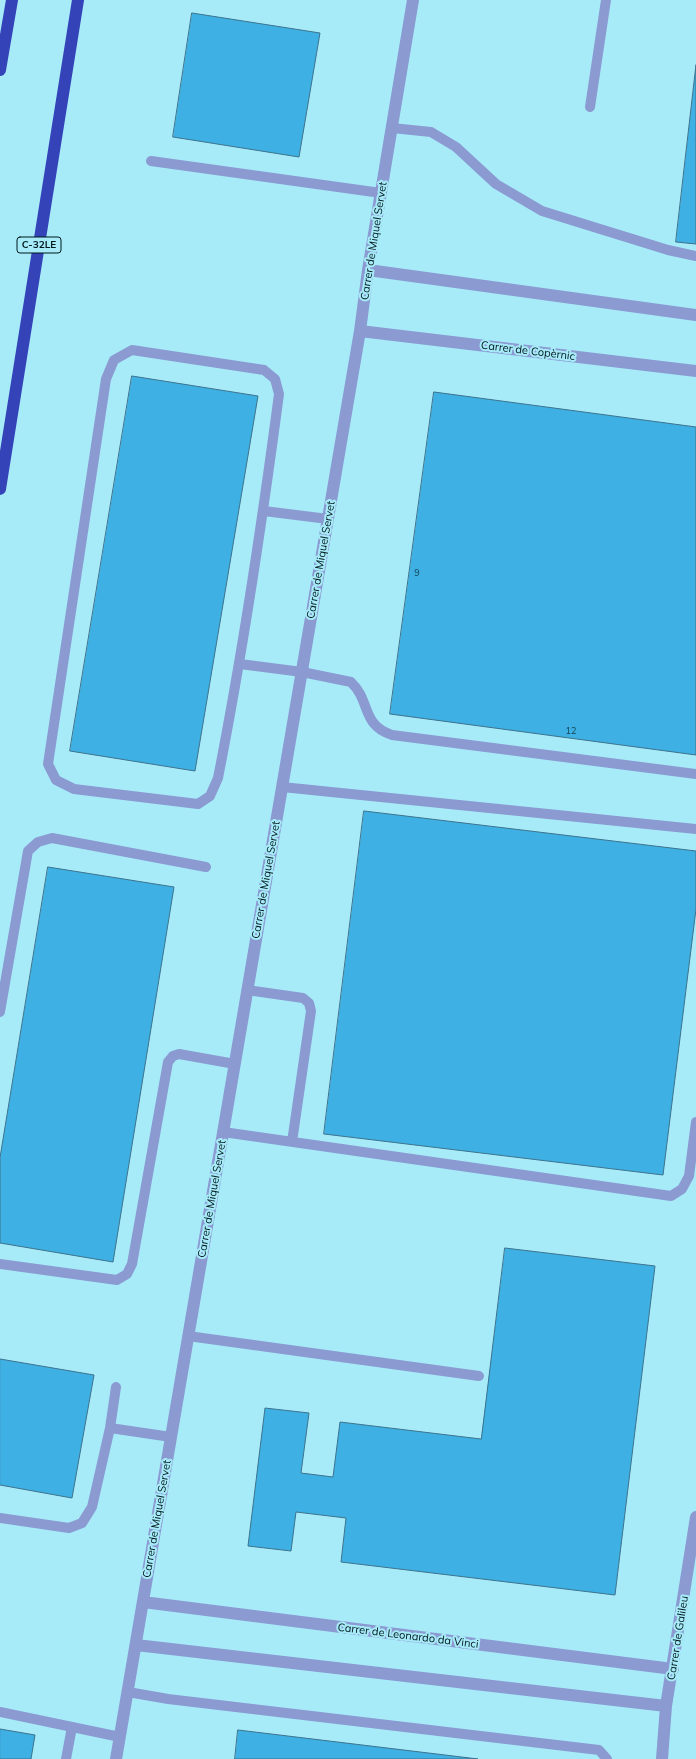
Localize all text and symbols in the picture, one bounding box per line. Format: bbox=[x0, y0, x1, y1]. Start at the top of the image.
street label: Carrer de Miquel Servet bbox=[358, 181, 390, 301]
road number: C-32LE bbox=[17, 237, 61, 253]
street label: Carrer de Copèrnic bbox=[480, 339, 576, 363]
street label: Carrer de Miquel Servet bbox=[304, 500, 338, 620]
house number: 9 bbox=[414, 568, 420, 578]
house number: 12 bbox=[566, 726, 576, 736]
street label: Carrer de Miquel Servet bbox=[249, 820, 283, 940]
street label: Carrer de Miquel Servet bbox=[195, 1139, 229, 1259]
street label: Carrer de Miquel Servet bbox=[140, 1459, 174, 1579]
street label: Carrer de Galileu bbox=[665, 1595, 691, 1681]
street label: Carrer de Leonardo da Vinci bbox=[337, 1621, 479, 1651]

